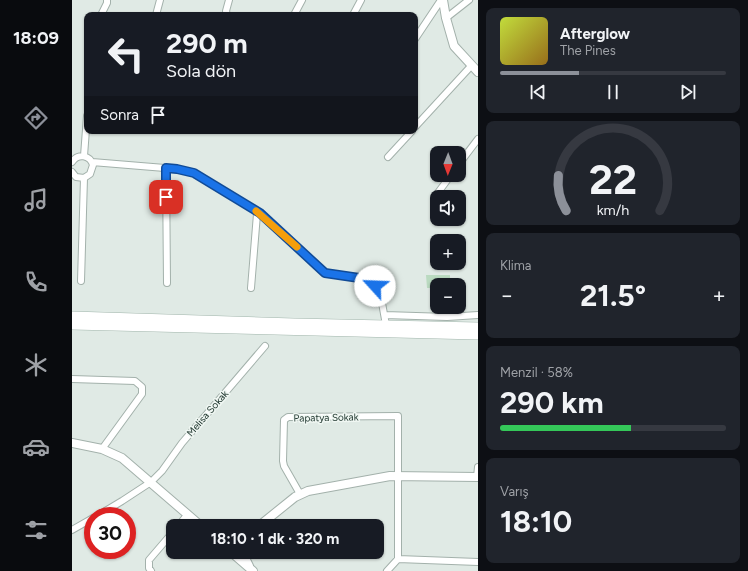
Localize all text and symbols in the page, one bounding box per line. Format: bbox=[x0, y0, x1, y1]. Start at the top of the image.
text: Afterglow bbox=[560, 25, 630, 43]
text: 290 m bbox=[166, 26, 248, 60]
text: 18:09 bbox=[13, 27, 59, 49]
icon: left bbox=[100, 28, 152, 80]
text: The Pines bbox=[560, 43, 616, 58]
text: Sola dön bbox=[166, 60, 236, 82]
icon: previous bbox=[527, 81, 549, 103]
icon: pause bbox=[602, 81, 624, 103]
icon: next bbox=[677, 81, 699, 103]
icon: directions bbox=[22, 104, 50, 132]
icon: arrive bbox=[147, 104, 169, 126]
text: Sonra bbox=[100, 106, 139, 124]
north arrow bbox=[430, 146, 466, 182]
map controls bbox=[430, 146, 466, 314]
text: 22 bbox=[589, 154, 637, 204]
pin bbox=[149, 180, 183, 214]
icon: music bbox=[22, 186, 50, 214]
icon: arrive bbox=[155, 186, 177, 208]
button: sound bbox=[430, 190, 466, 226]
text: km/h bbox=[597, 200, 629, 218]
button: + bbox=[430, 234, 466, 270]
text: Klima bbox=[500, 258, 532, 273]
position arrow bbox=[354, 265, 396, 307]
icon: phone bbox=[22, 268, 50, 296]
text: 21.5° bbox=[580, 277, 646, 314]
button: − bbox=[430, 278, 466, 314]
text: − bbox=[500, 282, 514, 309]
text: + bbox=[712, 282, 726, 309]
icon: climate bbox=[22, 351, 50, 379]
text: Menzil · 58% bbox=[500, 365, 573, 380]
text: 290 km bbox=[500, 384, 604, 421]
street label: Melisa Sokak bbox=[184, 387, 231, 439]
street label: Papatya Sokak bbox=[293, 410, 359, 425]
icon: car bbox=[22, 433, 50, 461]
text: Varış bbox=[500, 484, 529, 499]
text: 18:10 bbox=[500, 503, 572, 540]
speed limit sign: 30 bbox=[84, 507, 136, 559]
icon: filters bbox=[22, 516, 50, 544]
text: 18:10 · 1 dk · 320 m bbox=[211, 530, 339, 548]

